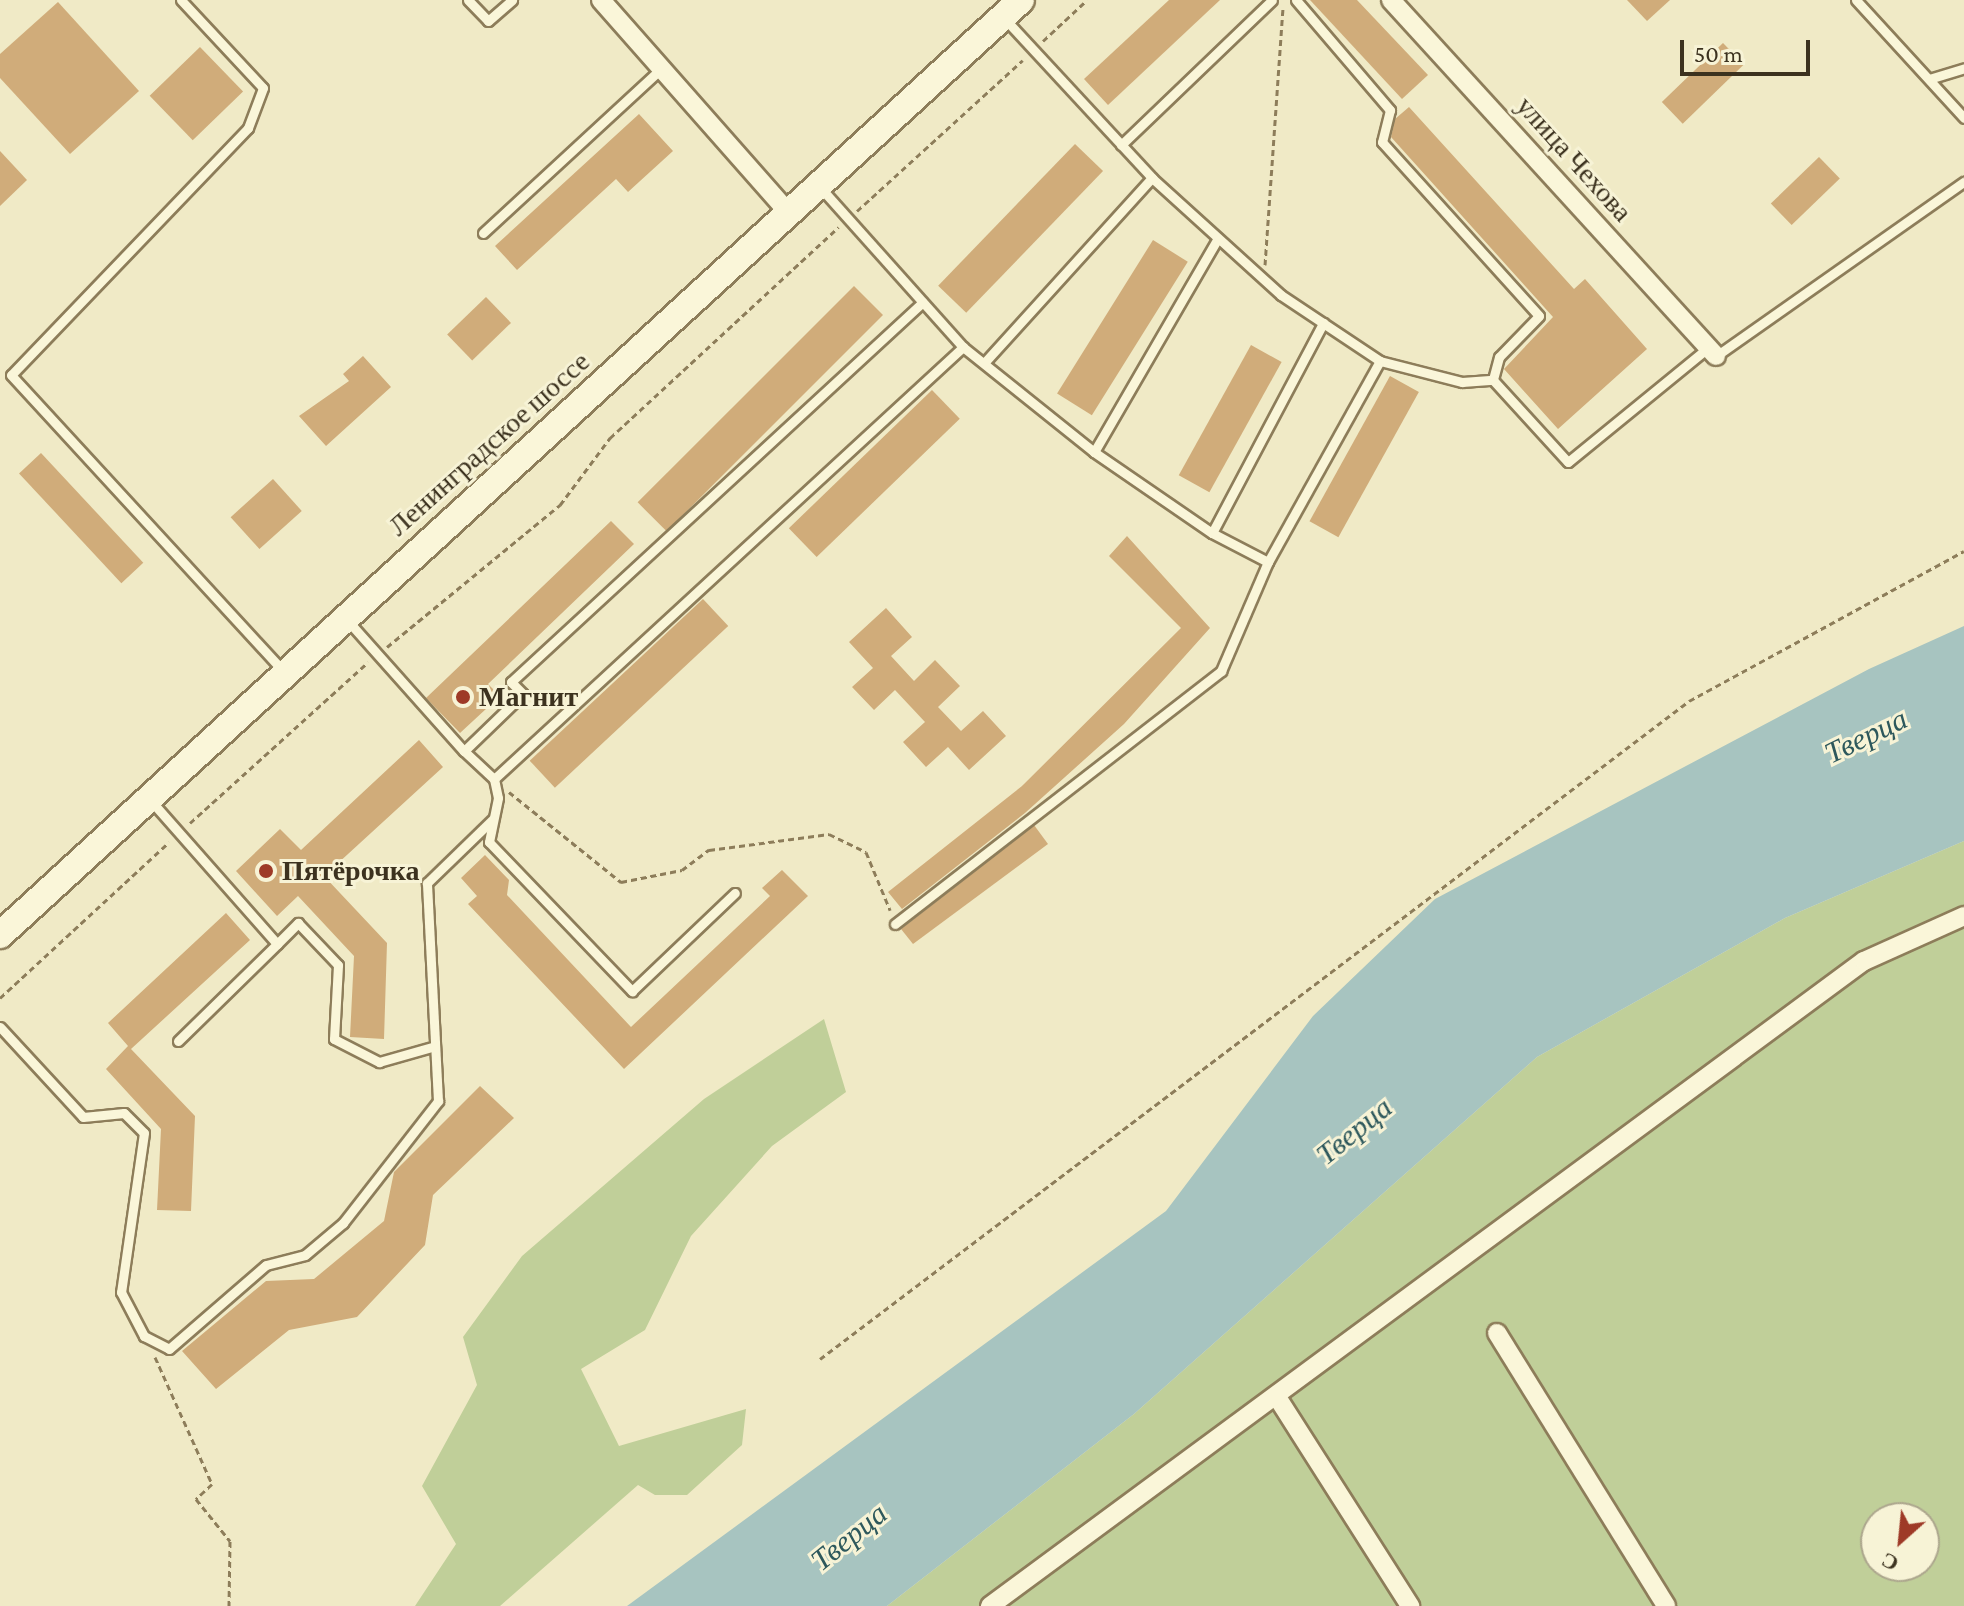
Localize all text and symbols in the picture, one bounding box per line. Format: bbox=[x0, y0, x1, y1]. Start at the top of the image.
scale bar bbox=[1684, 24, 1814, 74]
text: 50 m bbox=[1694, 40, 1743, 67]
street label: улица Чехова bbox=[1509, 89, 1639, 229]
street label: Ленинградское шоссе bbox=[382, 345, 596, 543]
place label: Магнит bbox=[479, 680, 578, 714]
marker: Магнит bbox=[454, 688, 472, 706]
water label: Тверца bbox=[1819, 701, 1913, 771]
place label: Пятёрочка bbox=[282, 854, 419, 888]
marker: Пятёрочка bbox=[257, 862, 275, 880]
water label: Тверца bbox=[1309, 1090, 1399, 1172]
water label: Тверца bbox=[804, 1496, 894, 1578]
north arrow bbox=[1860, 1502, 1940, 1582]
text: С bbox=[1877, 1547, 1903, 1577]

